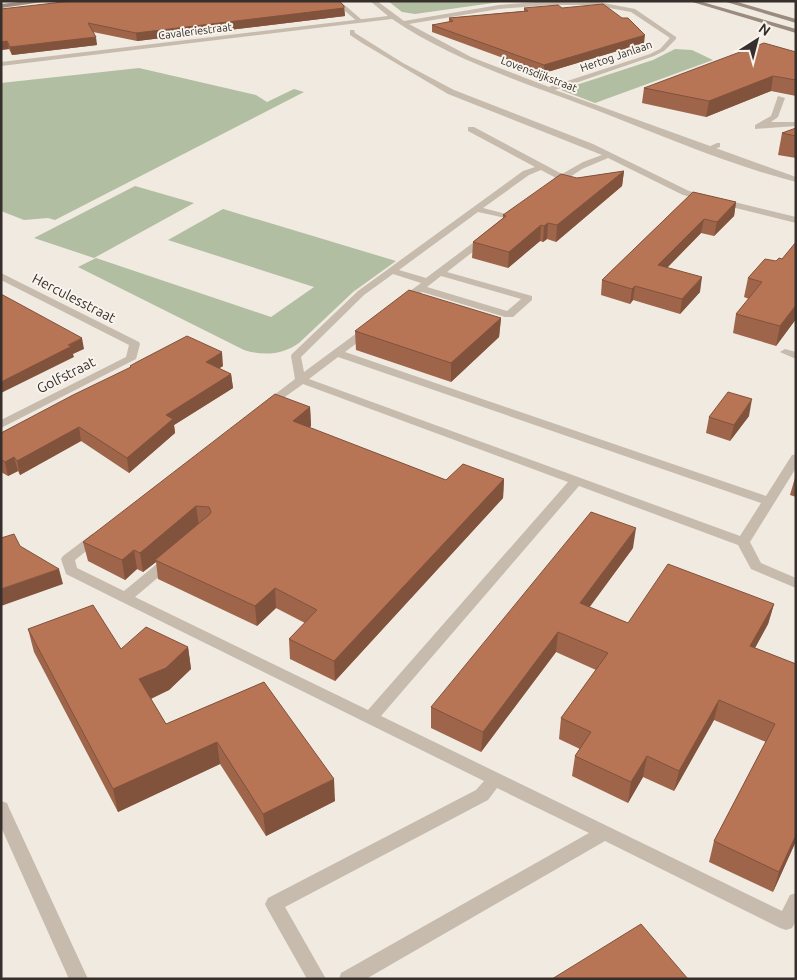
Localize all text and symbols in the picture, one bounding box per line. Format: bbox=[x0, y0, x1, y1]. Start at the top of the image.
north arrow bbox=[732, 15, 782, 65]
street label: Cavaleriestraat bbox=[157, 20, 233, 41]
text: N bbox=[756, 20, 774, 39]
street label: Hertog Janlaan bbox=[578, 38, 654, 74]
street label: Lovensdijkstraat bbox=[499, 54, 579, 94]
street label: Herculesstraat bbox=[30, 270, 119, 326]
street label: Golfstraat bbox=[34, 353, 98, 396]

